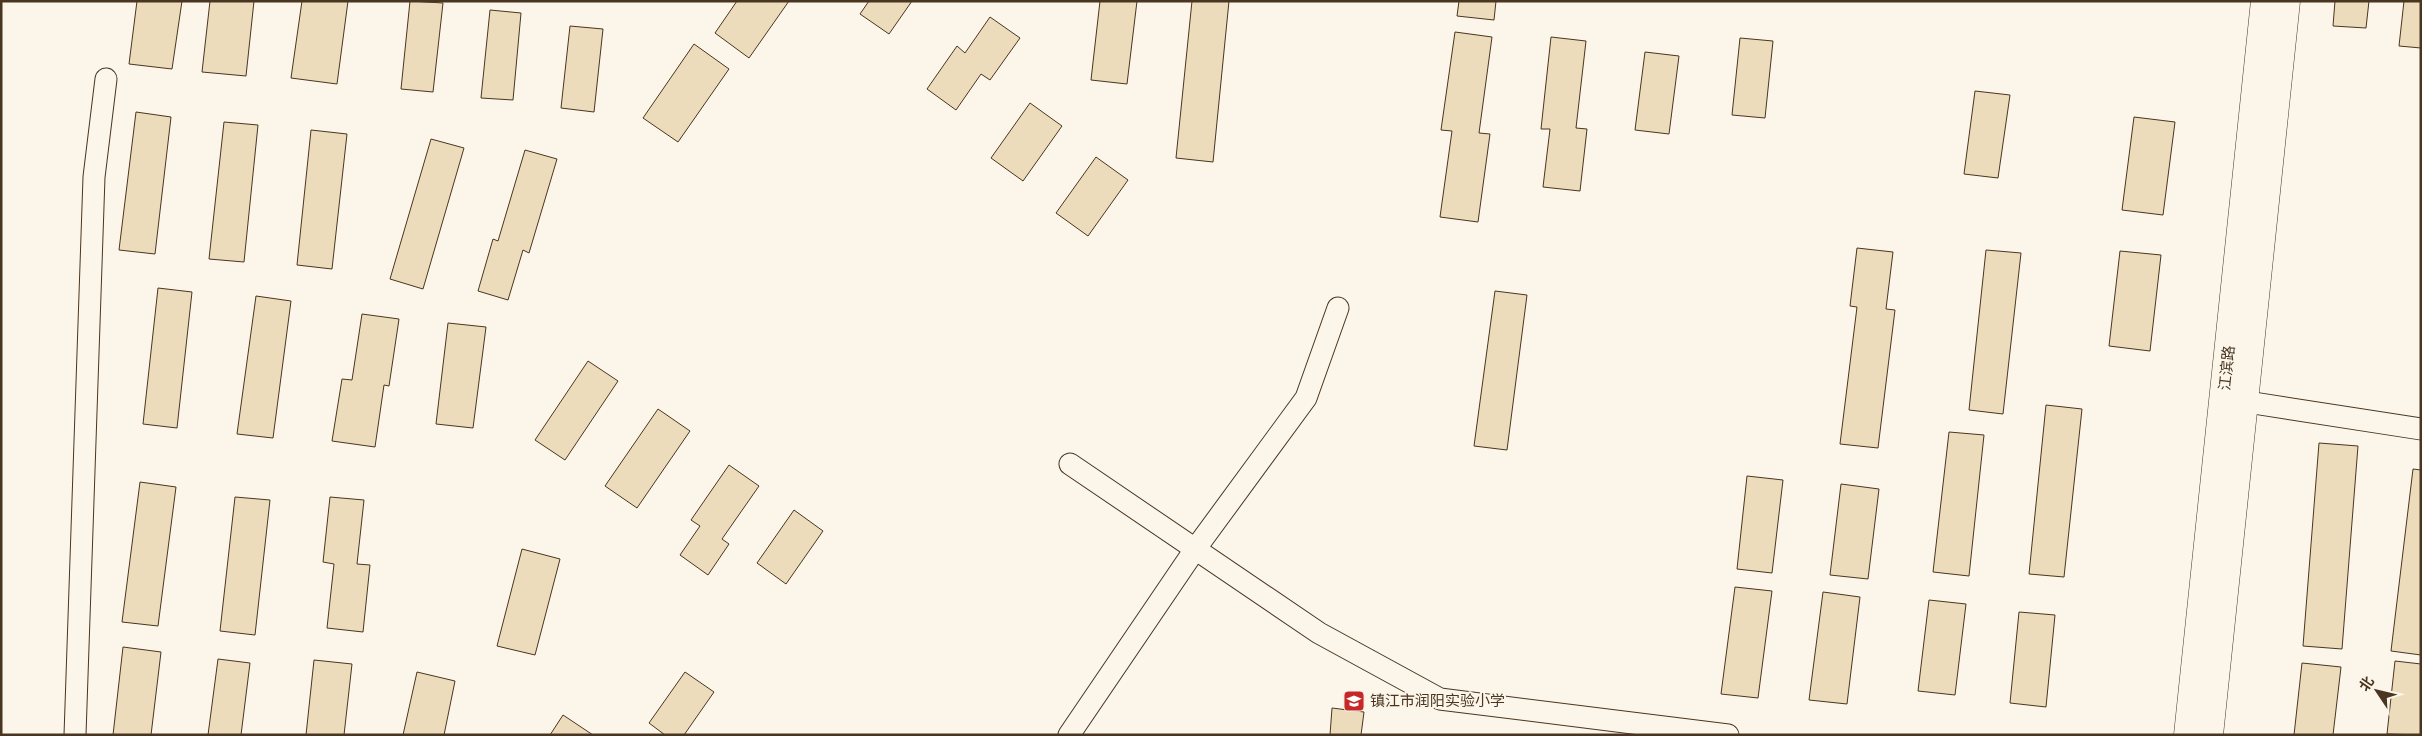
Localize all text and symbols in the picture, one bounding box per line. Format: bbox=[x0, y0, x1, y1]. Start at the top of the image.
street label: 江滨路 bbox=[2214, 344, 2238, 391]
north arrow bbox=[2352, 666, 2402, 716]
text: 北 bbox=[2354, 672, 2378, 694]
school or university icon: 镇江市润阳实验小学 bbox=[1342, 689, 1366, 713]
place label: 镇江市润阳实验小学 bbox=[1370, 690, 1505, 710]

